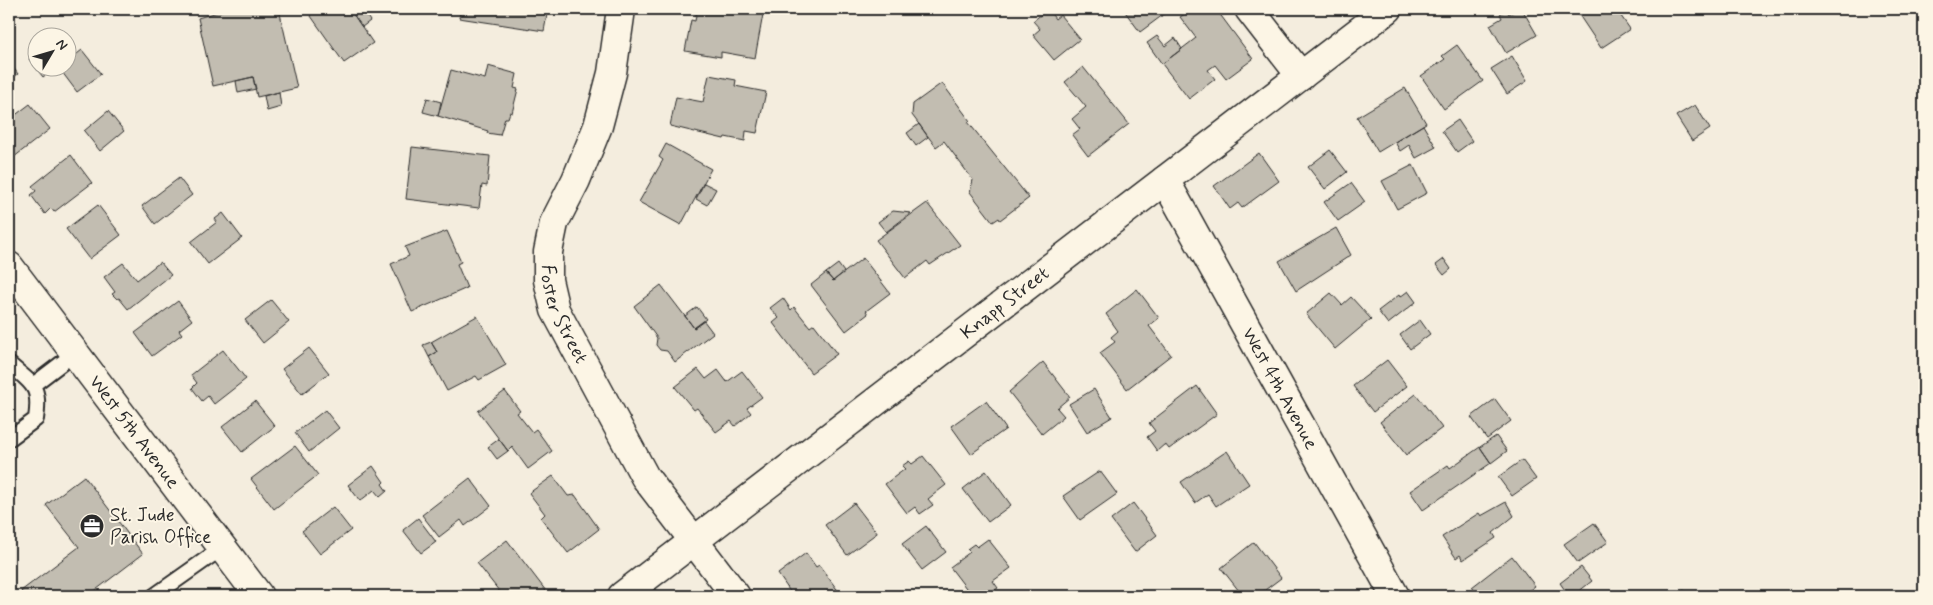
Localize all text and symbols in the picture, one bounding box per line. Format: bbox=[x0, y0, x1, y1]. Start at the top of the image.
north arrow bbox=[28, 28, 78, 78]
text: N bbox=[51, 35, 71, 54]
street label: Knapp Street bbox=[955, 261, 1054, 345]
street label: Foster Street bbox=[536, 265, 594, 368]
street label: West 4th Avenue bbox=[1236, 323, 1324, 454]
street label: West 5th Avenue bbox=[83, 370, 186, 494]
place label: St. Jude Parish Office bbox=[110, 503, 211, 550]
office icon: St. Jude Parish Office bbox=[79, 513, 105, 539]

